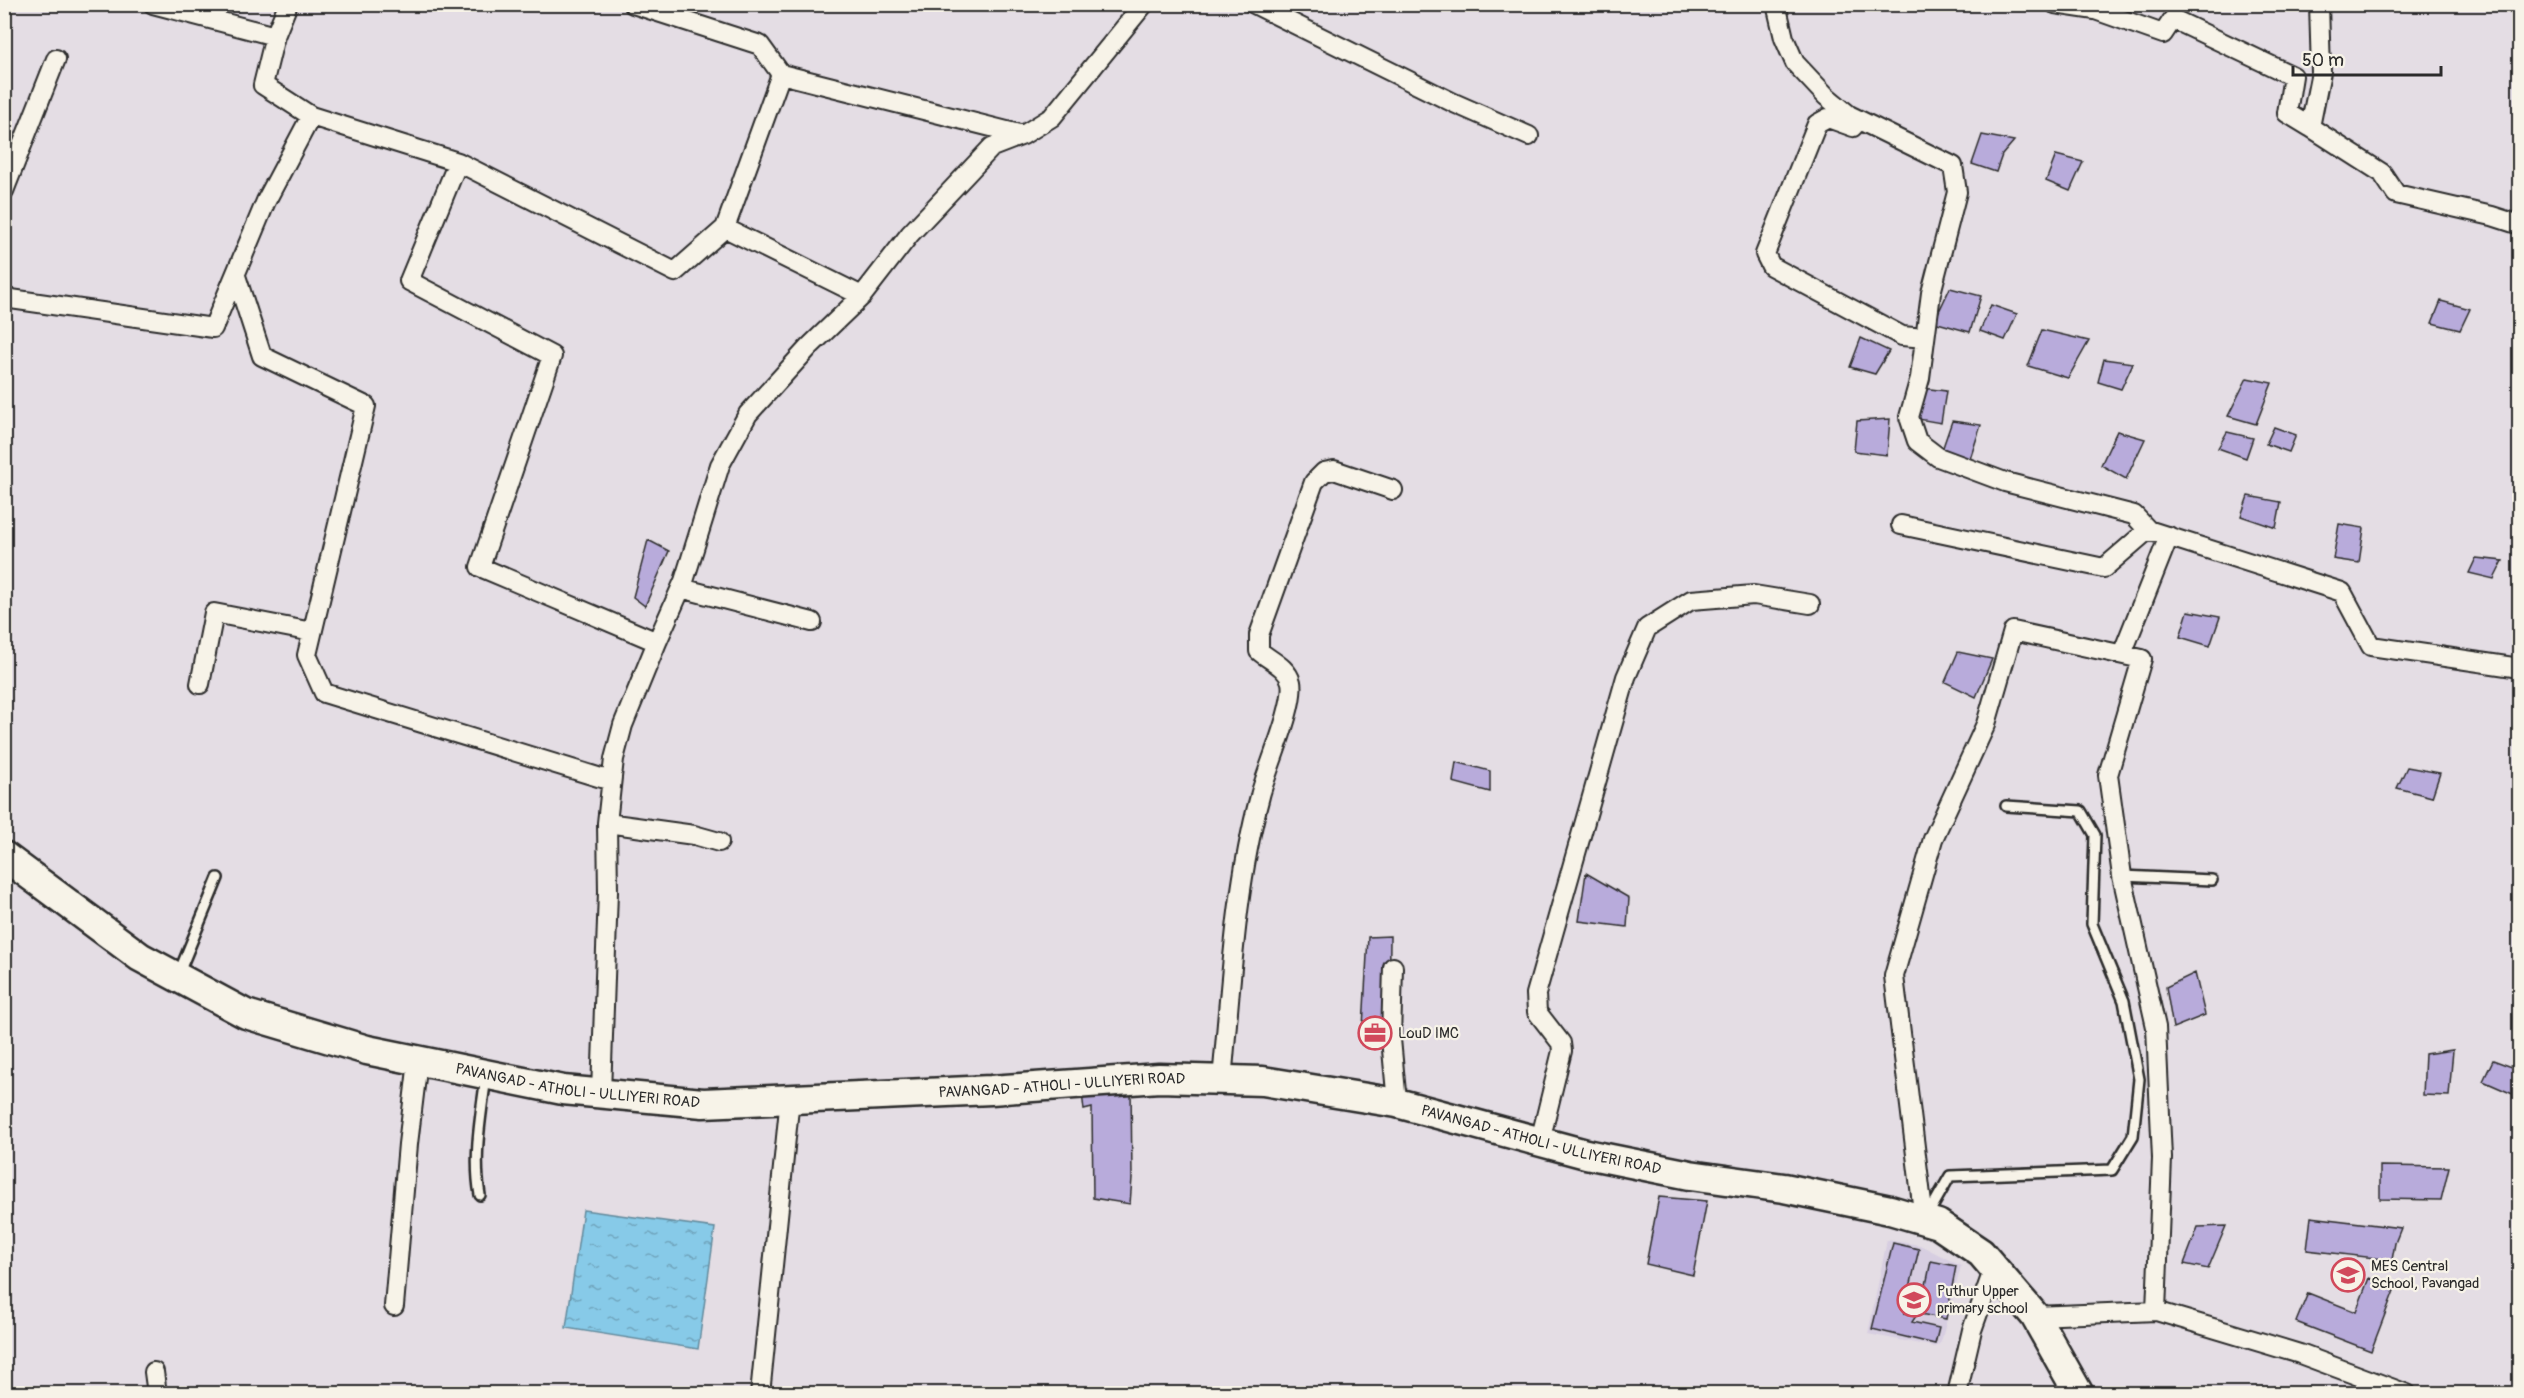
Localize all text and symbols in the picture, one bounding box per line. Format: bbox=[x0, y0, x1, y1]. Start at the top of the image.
scale bar bbox=[2293, 39, 2442, 77]
text: 50 m bbox=[2302, 49, 2344, 72]
office icon: LouD IMC bbox=[1357, 1015, 1393, 1051]
place label: LouD IMC bbox=[1398, 1024, 1459, 1043]
street label: PAVANGAD - ATHOLI - ULLIYERI ROAD bbox=[454, 1059, 701, 1113]
street label: PAVANGAD - ATHOLI - ULLIYERI ROAD bbox=[938, 1069, 1185, 1102]
street label: PAVANGAD - ATHOLI - ULLIYERI ROAD bbox=[1419, 1101, 1663, 1179]
school or university icon: MES Central School, Pavangad bbox=[2330, 1257, 2366, 1293]
place label: MES Central School, Pavangad bbox=[2371, 1257, 2479, 1293]
school or university icon: Puthur Upper primary school bbox=[1896, 1282, 1932, 1318]
place label: Puthur Upper primary school bbox=[1937, 1282, 2028, 1318]

